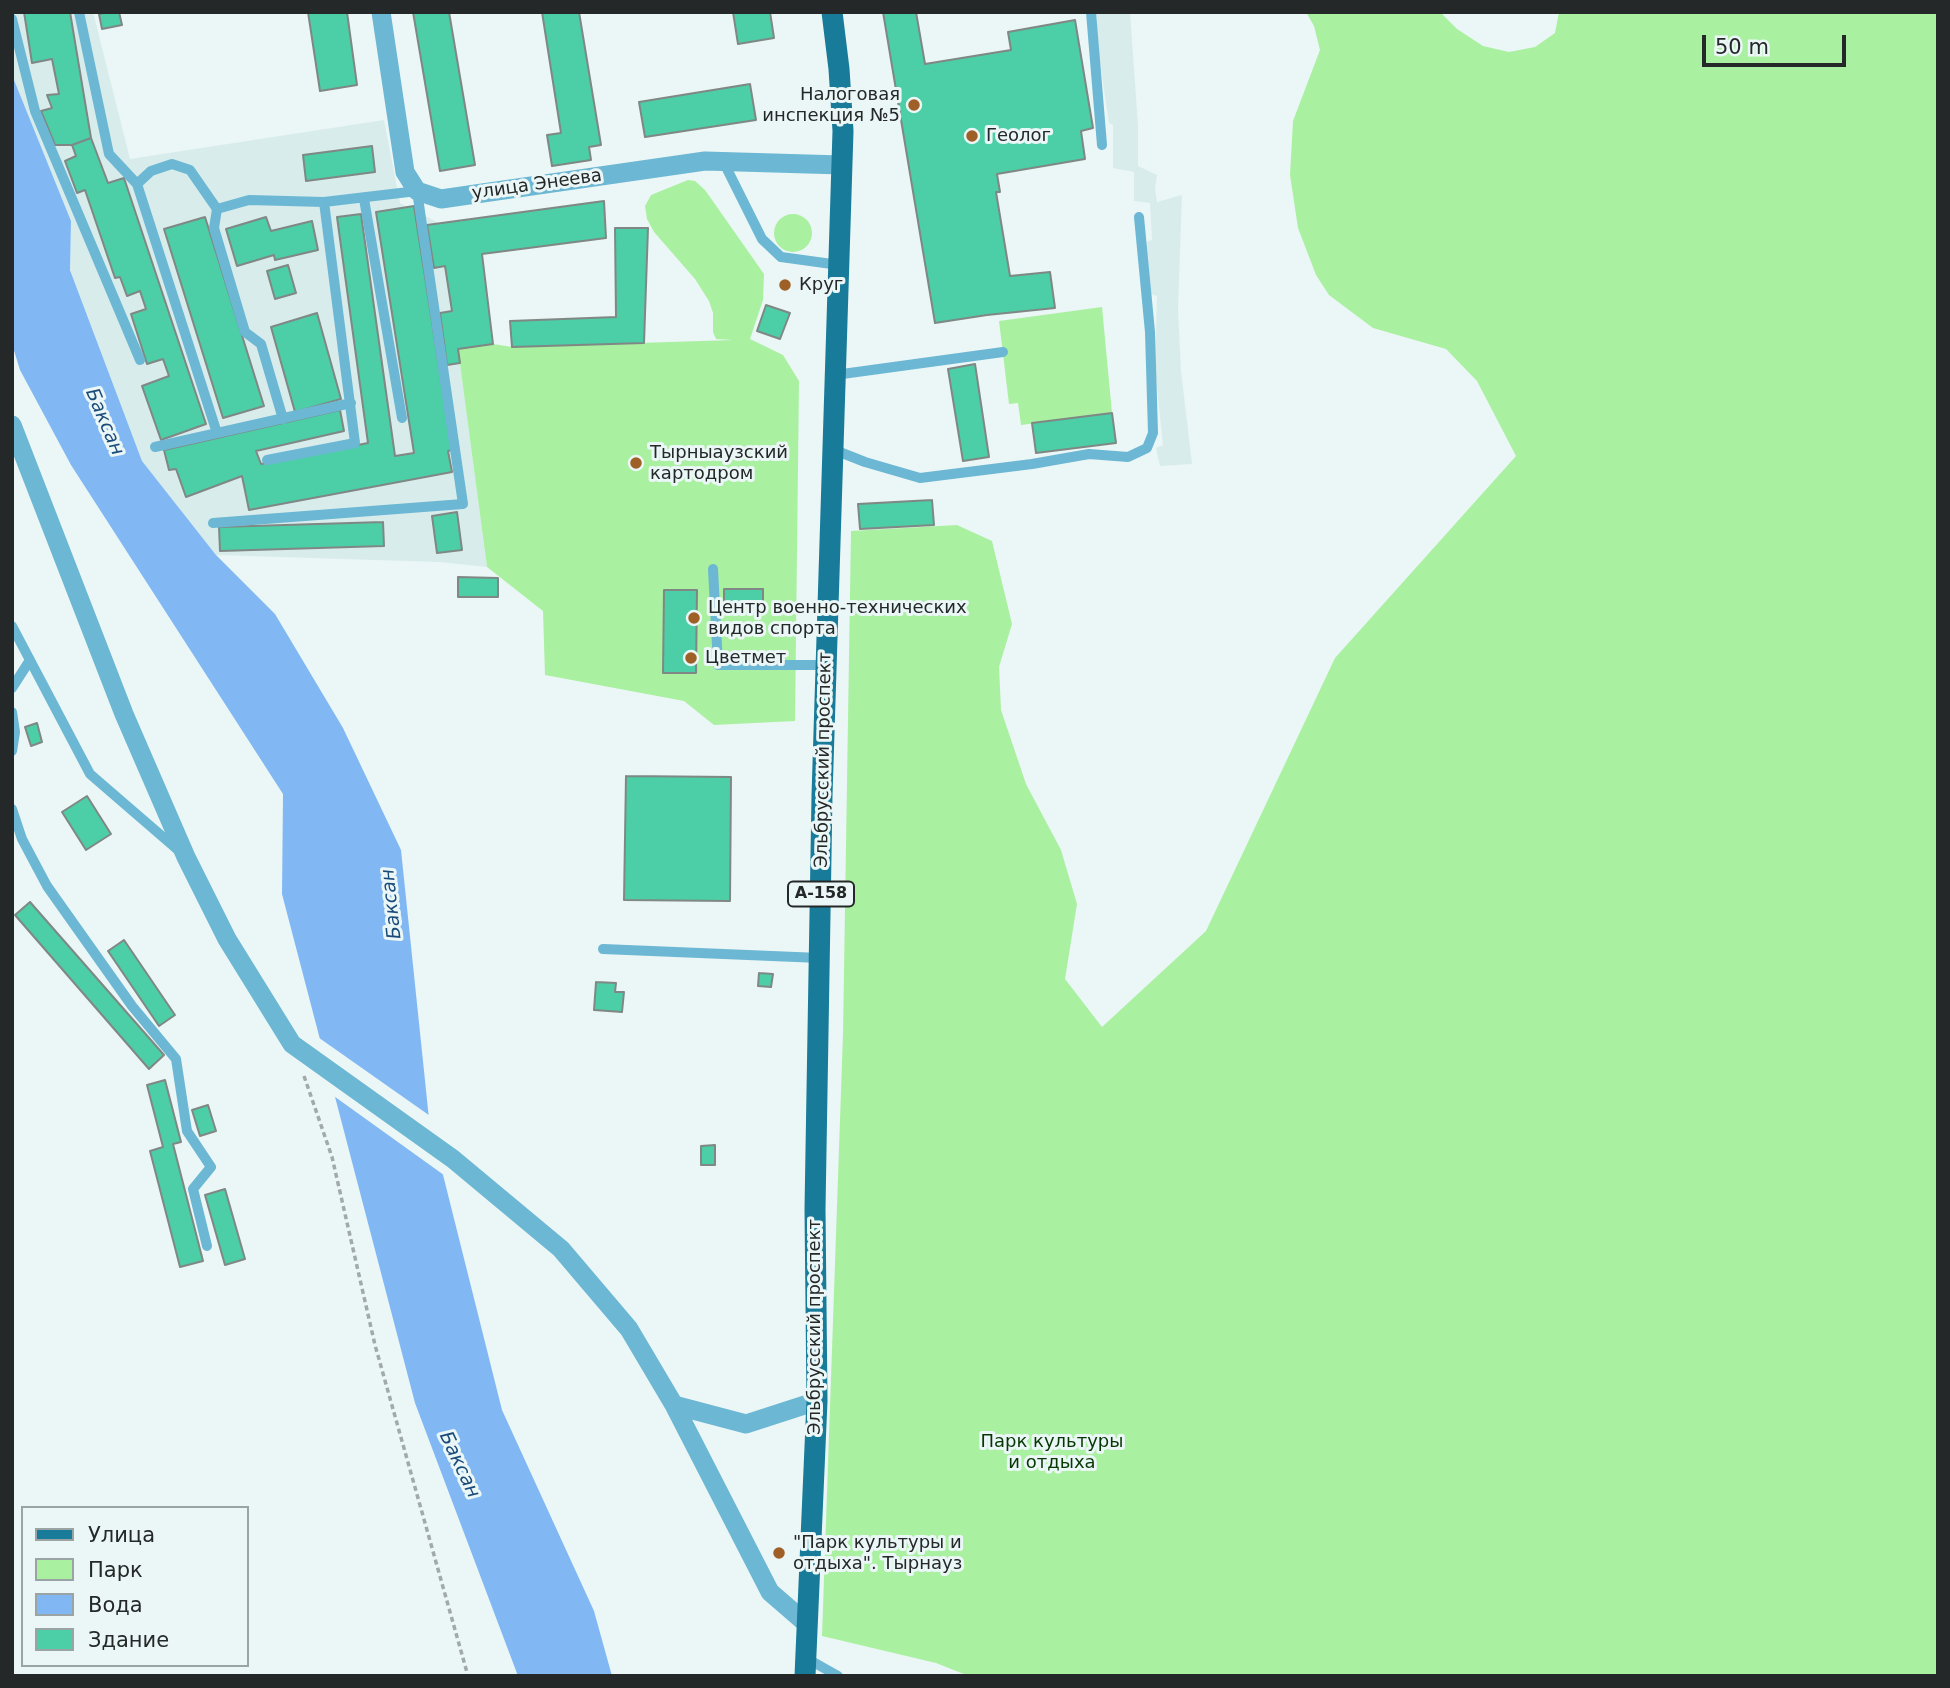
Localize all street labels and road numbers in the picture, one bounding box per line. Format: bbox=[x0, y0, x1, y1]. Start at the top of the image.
street label: улица Энеева bbox=[471, 165, 603, 205]
street label: Эльбрусский проспект bbox=[811, 652, 837, 868]
road number: А-158 bbox=[788, 881, 854, 906]
street label: Эльбрусский проспект bbox=[804, 1219, 826, 1435]

